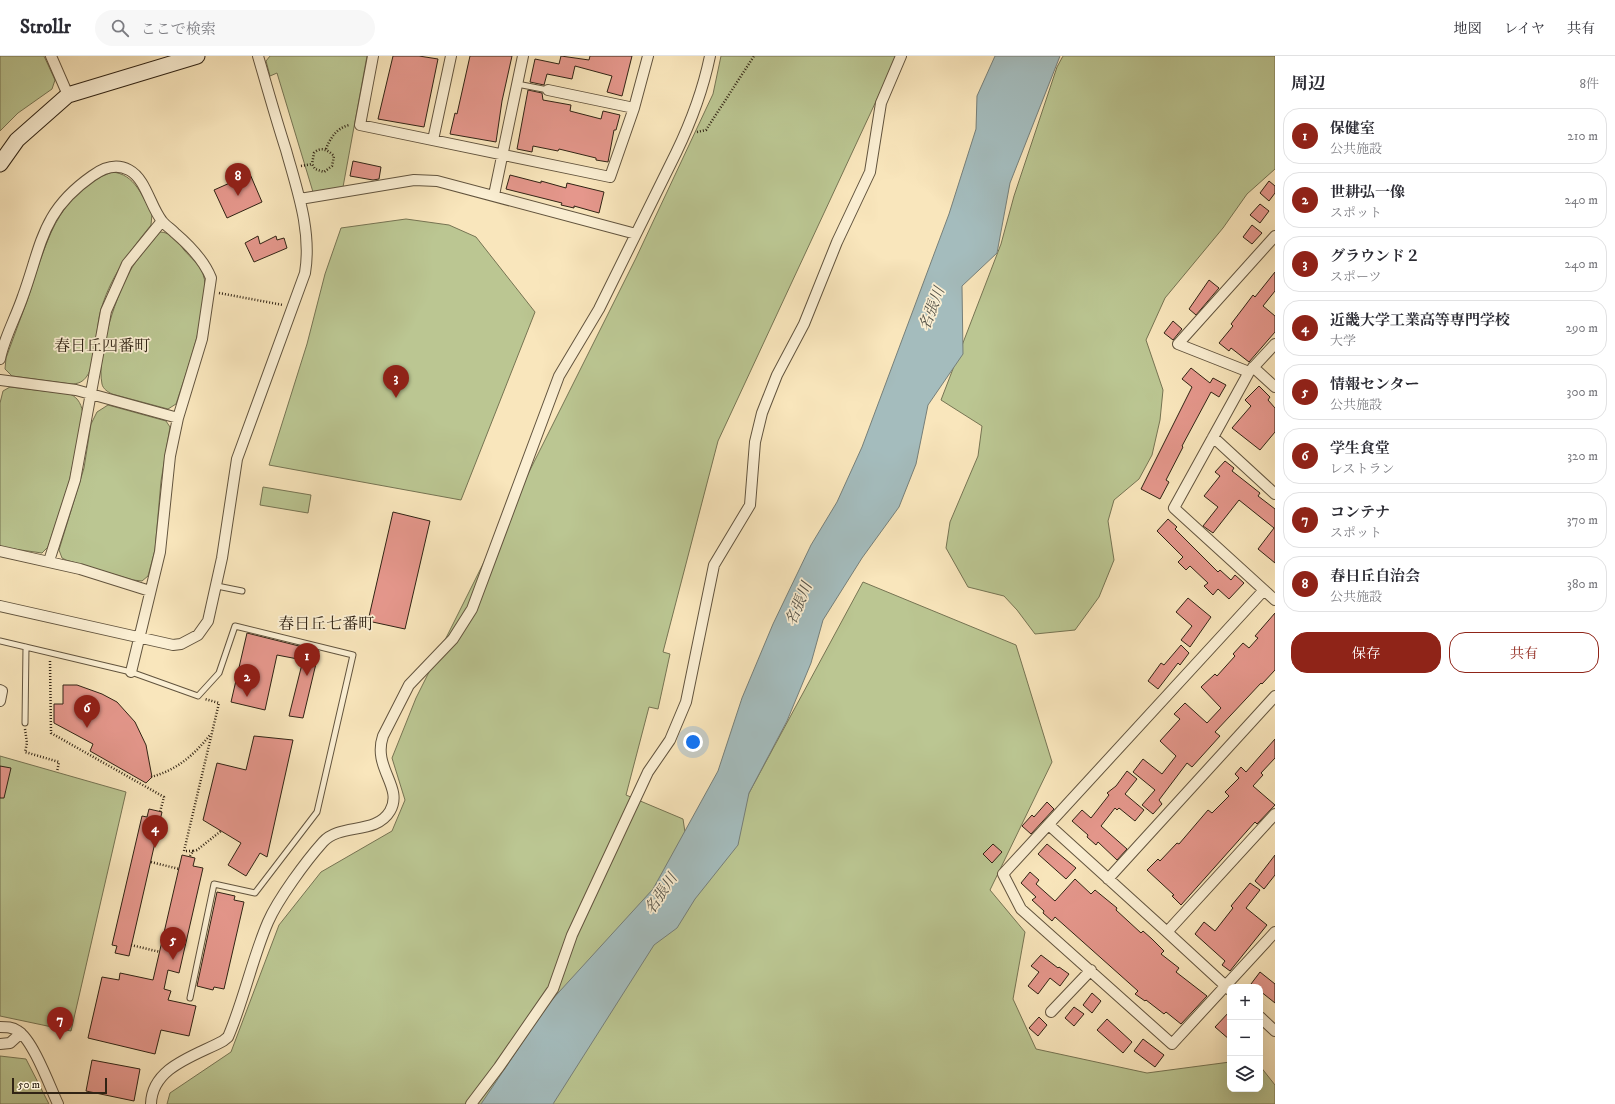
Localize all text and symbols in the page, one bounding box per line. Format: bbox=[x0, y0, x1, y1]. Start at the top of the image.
search box bbox=[95, 10, 375, 46]
text: Strollr bbox=[20, 16, 71, 39]
icon: search bbox=[109, 17, 131, 39]
text: ここで検索 bbox=[141, 20, 216, 39]
text: 地図 bbox=[1454, 20, 1482, 38]
text: レイヤ bbox=[1504, 20, 1545, 38]
text: 共有 bbox=[1567, 20, 1595, 38]
text: 周辺 bbox=[1291, 73, 1325, 95]
text: 8件 bbox=[1579, 76, 1599, 92]
text: 保健室 bbox=[1330, 119, 1375, 138]
text: 1 bbox=[1303, 128, 1307, 144]
text: 210 m bbox=[1567, 128, 1598, 144]
text: 公共施設 bbox=[1330, 141, 1382, 157]
pin: 8 bbox=[225, 163, 251, 196]
text: 世耕弘一像 bbox=[1330, 183, 1405, 202]
text: 2 bbox=[1302, 192, 1308, 208]
text: 240 m bbox=[1565, 192, 1598, 208]
text: スポット bbox=[1330, 205, 1382, 221]
text: グラウンド２ bbox=[1330, 247, 1420, 266]
text: 3 bbox=[1303, 256, 1307, 272]
text: 240 m bbox=[1565, 256, 1598, 272]
text: スポーツ bbox=[1330, 269, 1381, 285]
water label: 名張川 bbox=[915, 283, 950, 333]
text: 近畿大学工業高等専門学校 bbox=[1330, 311, 1510, 330]
text: 4 bbox=[1301, 320, 1309, 336]
text: 290 m bbox=[1566, 320, 1598, 336]
text: 大学 bbox=[1330, 333, 1356, 349]
district label: 春日丘四番町 bbox=[54, 336, 150, 356]
pin: 3 bbox=[383, 365, 409, 398]
text: 情報センター bbox=[1330, 375, 1419, 394]
text: 5 bbox=[1302, 384, 1308, 400]
text: 300 m bbox=[1567, 384, 1598, 400]
text: 公共施設 bbox=[1330, 397, 1382, 413]
text: 学生食堂 bbox=[1330, 439, 1390, 458]
text: 6 bbox=[1302, 448, 1308, 464]
text: 320 m bbox=[1567, 448, 1598, 464]
text: レストラン bbox=[1330, 461, 1395, 477]
text: コンテナ bbox=[1330, 503, 1390, 522]
text: 7 bbox=[1302, 512, 1308, 528]
text: 370 m bbox=[1567, 512, 1598, 528]
text: スポット bbox=[1330, 525, 1382, 541]
text: 春日丘自治会 bbox=[1330, 567, 1420, 586]
text: 8 bbox=[1302, 576, 1308, 592]
text: 380 m bbox=[1567, 576, 1598, 592]
water label: 名張川 bbox=[781, 578, 817, 628]
text: 公共施設 bbox=[1330, 589, 1382, 605]
district label: 春日丘七番町 bbox=[278, 614, 374, 634]
button: 保存 bbox=[1291, 632, 1441, 673]
button: 共有 bbox=[1449, 632, 1599, 673]
pin: 1 bbox=[294, 643, 320, 676]
pin: 2 bbox=[234, 664, 260, 697]
pin: 6 bbox=[74, 695, 100, 728]
your location bbox=[683, 732, 703, 752]
pin: 4 bbox=[142, 815, 168, 848]
water label: 名張川 bbox=[641, 868, 683, 918]
pin: 5 bbox=[160, 927, 186, 960]
map controls bbox=[1227, 984, 1263, 1092]
button: + bbox=[1227, 984, 1263, 1020]
pin: 7 bbox=[47, 1007, 73, 1040]
button: − bbox=[1227, 1020, 1263, 1056]
button: layers bbox=[1227, 1056, 1263, 1092]
scale bar bbox=[12, 1076, 107, 1095]
text: 50 m bbox=[18, 1078, 40, 1092]

